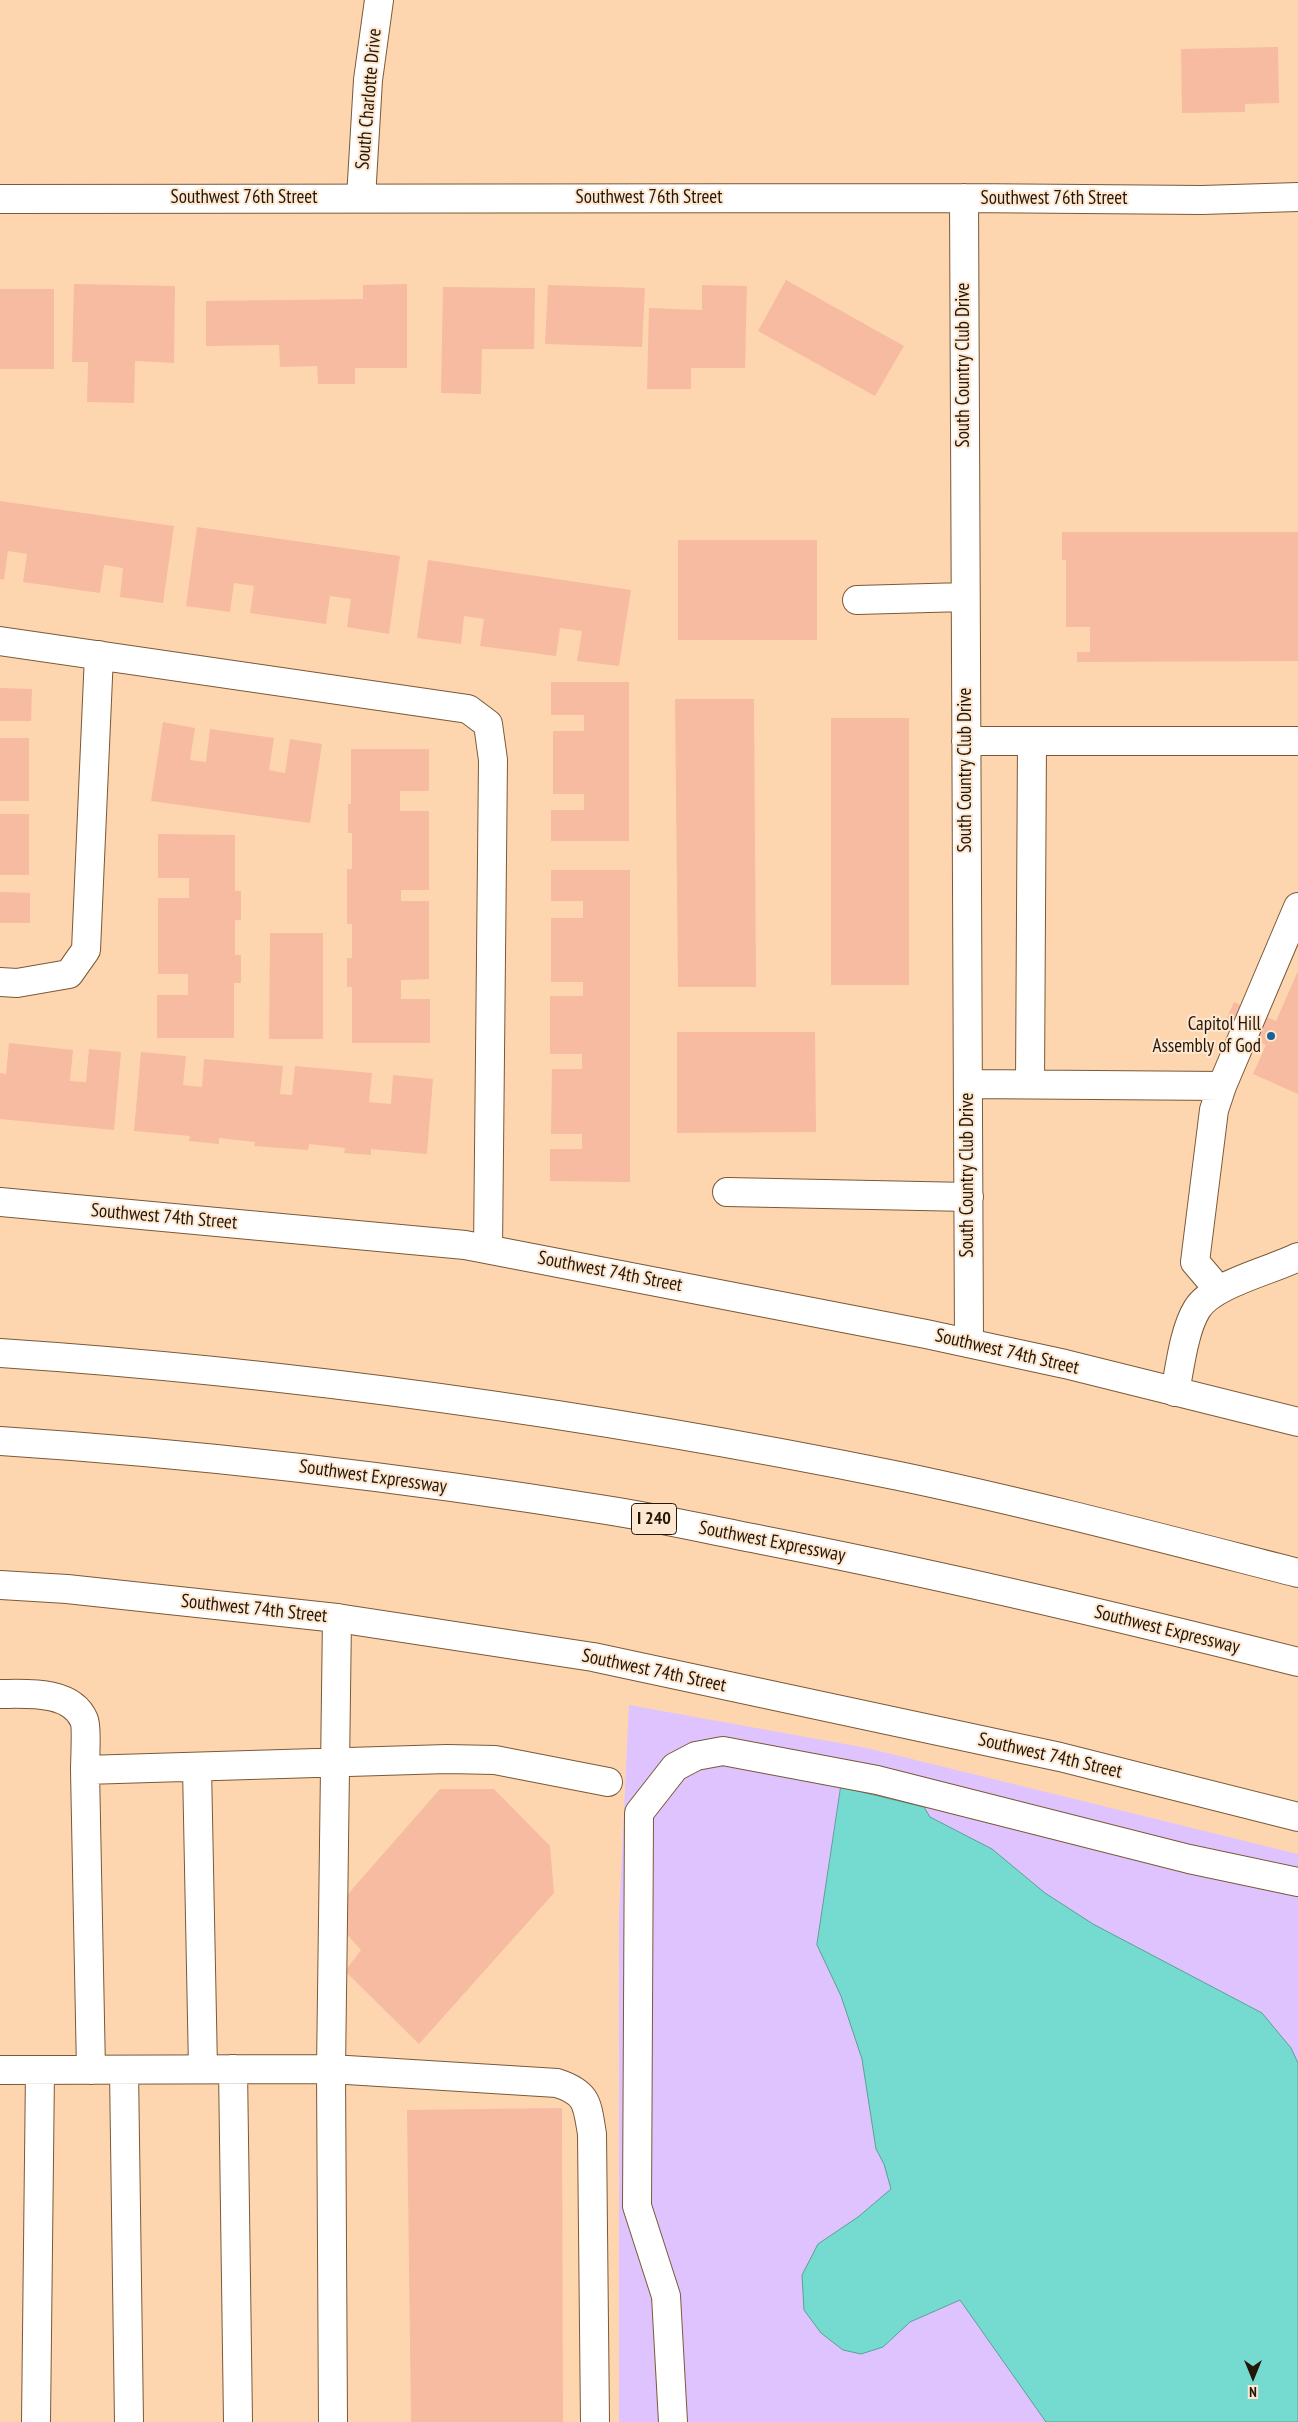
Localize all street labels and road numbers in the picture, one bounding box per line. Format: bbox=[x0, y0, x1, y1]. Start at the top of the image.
street label: South Charlotte Drive bbox=[351, 28, 387, 170]
street label: Southwest 76th Street bbox=[171, 187, 317, 209]
street label: Southwest 76th Street bbox=[576, 187, 722, 209]
street label: Southwest 76th Street bbox=[981, 188, 1127, 210]
street label: South Country Club Drive bbox=[953, 283, 975, 447]
street label: South Country Club Drive bbox=[955, 688, 977, 852]
street label: South Country Club Drive bbox=[957, 1093, 979, 1257]
street label: Southwest 74th Street bbox=[90, 1199, 238, 1235]
street label: Southwest 74th Street bbox=[536, 1247, 684, 1297]
street label: Southwest 74th Street bbox=[933, 1324, 1081, 1380]
street label: Southwest Expressway bbox=[298, 1455, 448, 1499]
road number: I 240 bbox=[632, 1504, 676, 1535]
street label: Southwest Expressway bbox=[697, 1517, 847, 1567]
street label: Southwest 74th Street bbox=[180, 1590, 328, 1628]
street label: Southwest Expressway bbox=[1092, 1601, 1242, 1659]
street label: Southwest 74th Street bbox=[580, 1645, 728, 1697]
street label: Southwest 74th Street bbox=[976, 1728, 1124, 1784]

